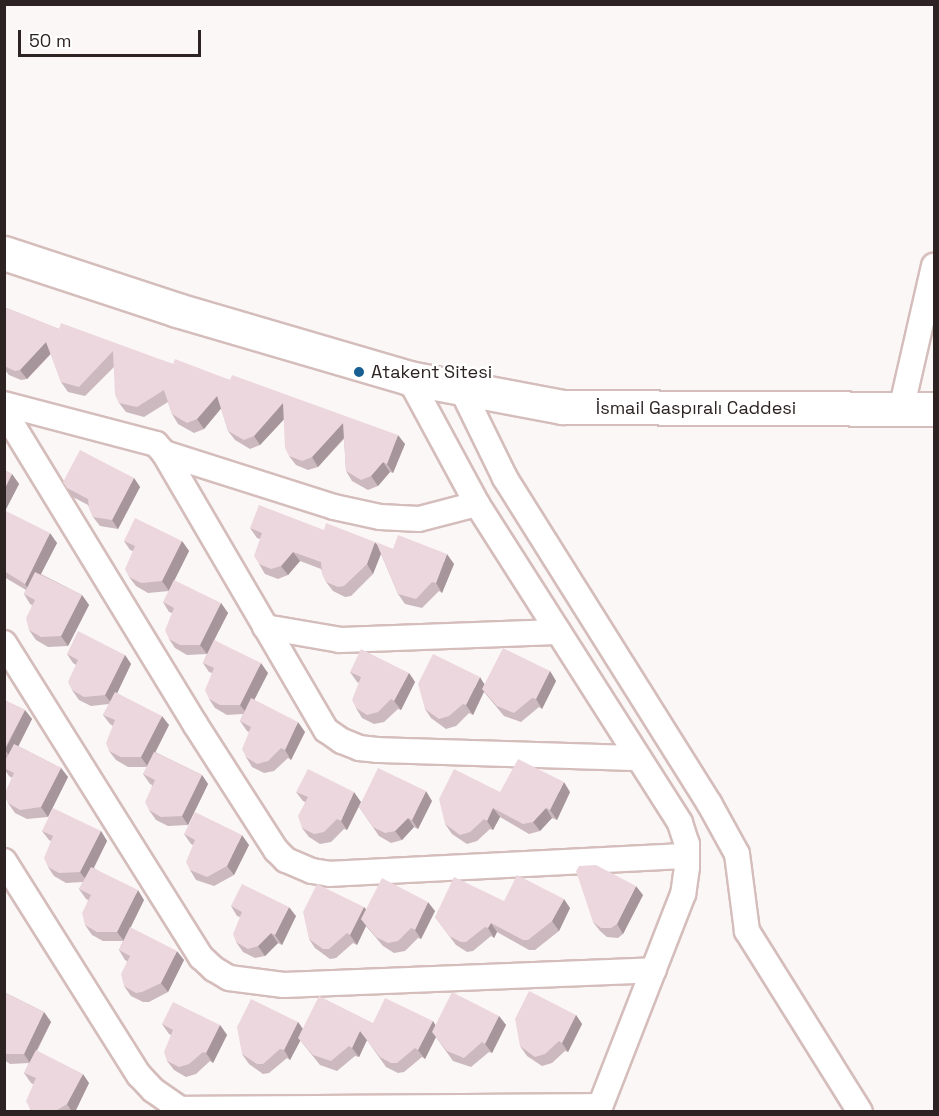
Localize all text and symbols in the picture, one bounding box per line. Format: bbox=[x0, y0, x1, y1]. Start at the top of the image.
scale bar bbox=[21, 18, 204, 56]
text: 50 m bbox=[29, 29, 71, 52]
place label: Atakent Sitesi bbox=[371, 361, 492, 383]
marker: Atakent Sitesi bbox=[352, 365, 366, 379]
street label: İsmail Gaspıralı Caddesi bbox=[596, 397, 796, 419]

